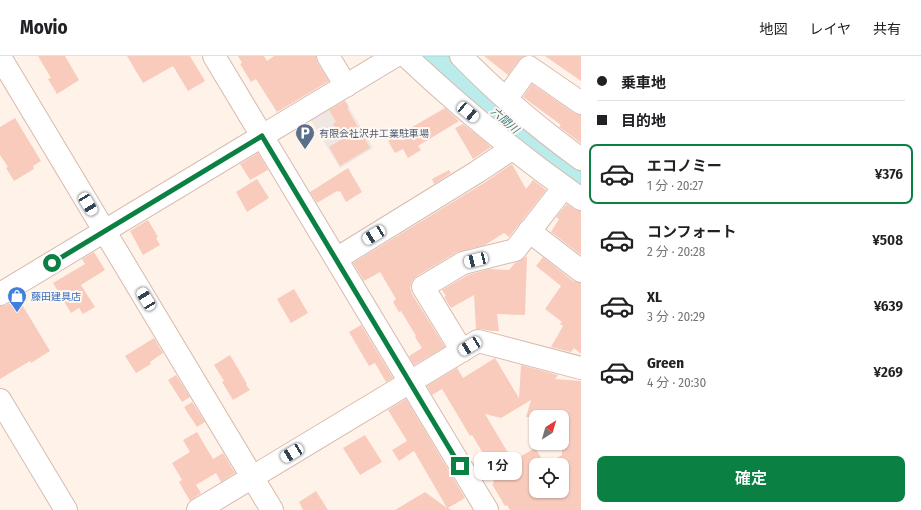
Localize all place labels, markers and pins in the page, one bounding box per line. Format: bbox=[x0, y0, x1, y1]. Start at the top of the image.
parking icon: 有限会社沢井工業駐車場 bbox=[294, 122, 316, 150]
place label: 有限会社沢井工業駐車場 bbox=[319, 128, 429, 140]
shop icon: 藤田建具店 bbox=[6, 285, 28, 313]
place label: 藤田建具店 bbox=[31, 291, 81, 303]

